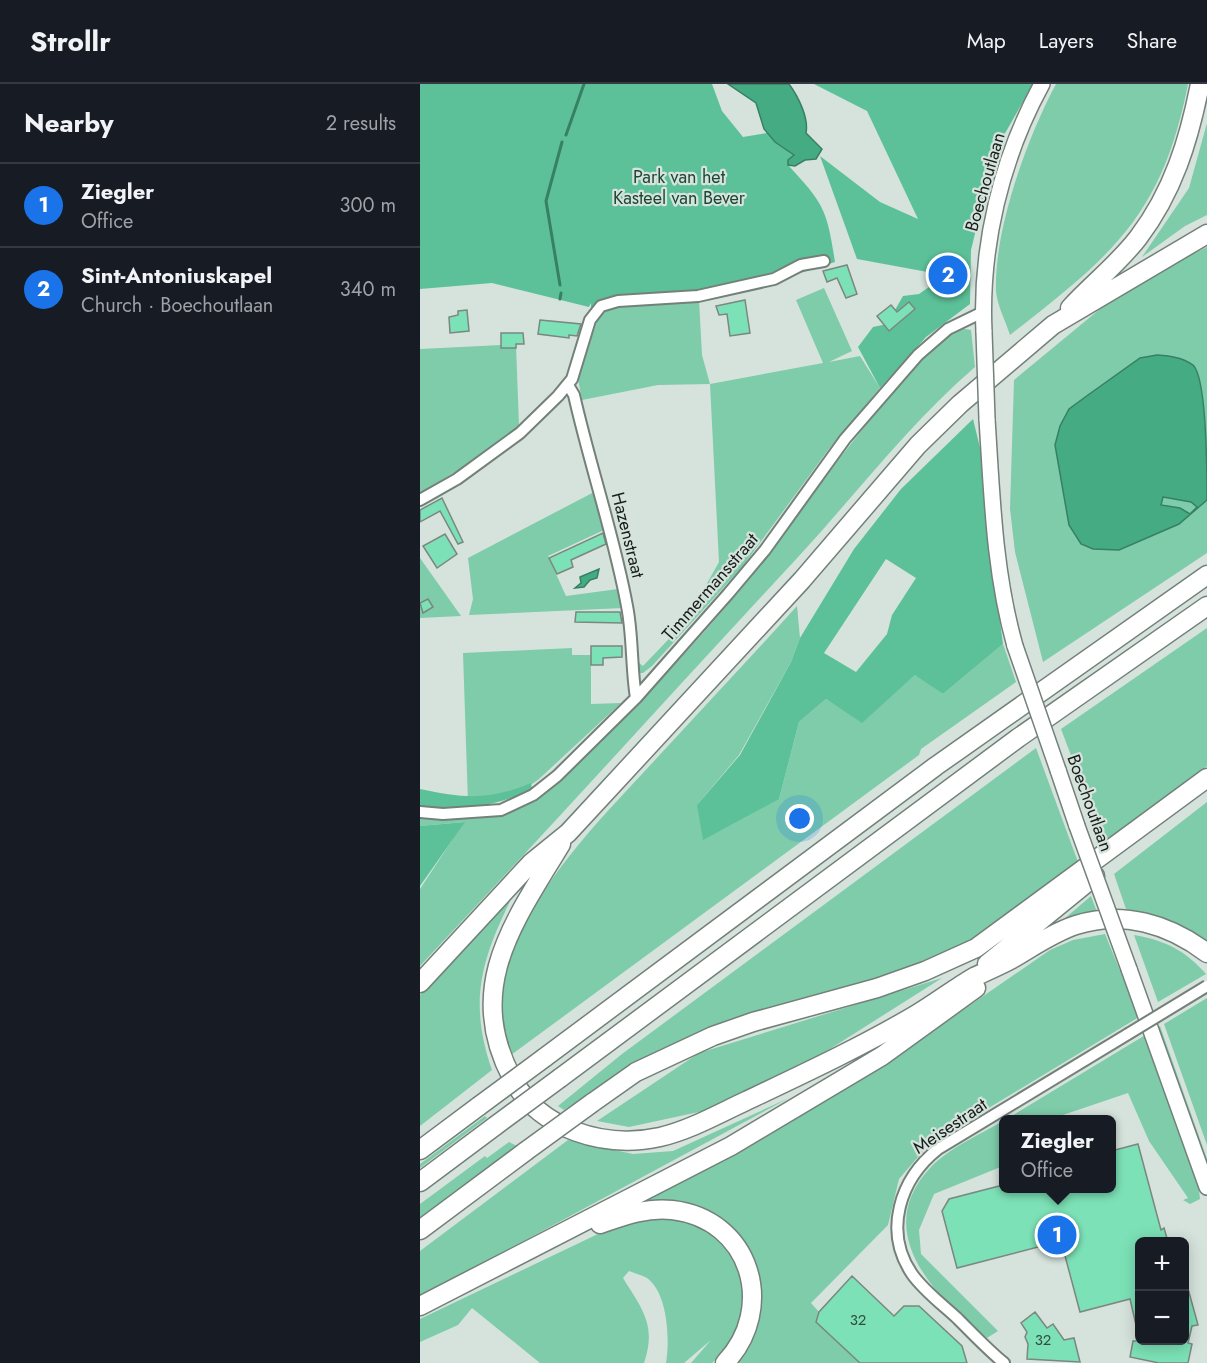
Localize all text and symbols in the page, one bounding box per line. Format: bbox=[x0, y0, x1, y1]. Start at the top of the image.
text: Strollr bbox=[30, 21, 111, 62]
text: Map bbox=[967, 26, 1006, 56]
text: Layers bbox=[1039, 26, 1094, 56]
text: Share bbox=[1127, 26, 1177, 56]
text: Nearby bbox=[24, 104, 113, 142]
text: 2 results bbox=[326, 109, 396, 138]
street label: Boechoutlaan bbox=[958, 130, 1012, 234]
park label: Park van het Kasteel van Bever bbox=[613, 164, 746, 211]
text: Ziegler bbox=[81, 175, 154, 207]
text: 1 bbox=[38, 191, 49, 220]
text: 300 m bbox=[339, 191, 396, 220]
text: Office bbox=[81, 207, 133, 236]
pin: 2 bbox=[928, 252, 968, 297]
text: Sint-Antoniuskapel bbox=[81, 259, 272, 291]
text: 2 bbox=[37, 275, 50, 304]
text: 340 m bbox=[340, 275, 396, 304]
text: Church · Boechoutlaan bbox=[81, 291, 273, 320]
street label: Hazenstraat bbox=[605, 489, 651, 581]
street label: Timmermansstraat bbox=[656, 527, 765, 647]
street label: Boechoutlaan bbox=[1060, 751, 1120, 855]
your location bbox=[785, 804, 814, 833]
street label: Meisestraat bbox=[908, 1091, 993, 1160]
popup bbox=[999, 1115, 1116, 1193]
text: Ziegler bbox=[1021, 1124, 1094, 1156]
text: Office bbox=[1021, 1156, 1073, 1185]
pin: 1 bbox=[1038, 1212, 1076, 1258]
map controls bbox=[1135, 1237, 1189, 1345]
button: + bbox=[1135, 1237, 1189, 1291]
button: − bbox=[1135, 1291, 1189, 1345]
house number: 32 bbox=[850, 1309, 866, 1331]
house number: 32 bbox=[1035, 1329, 1051, 1351]

